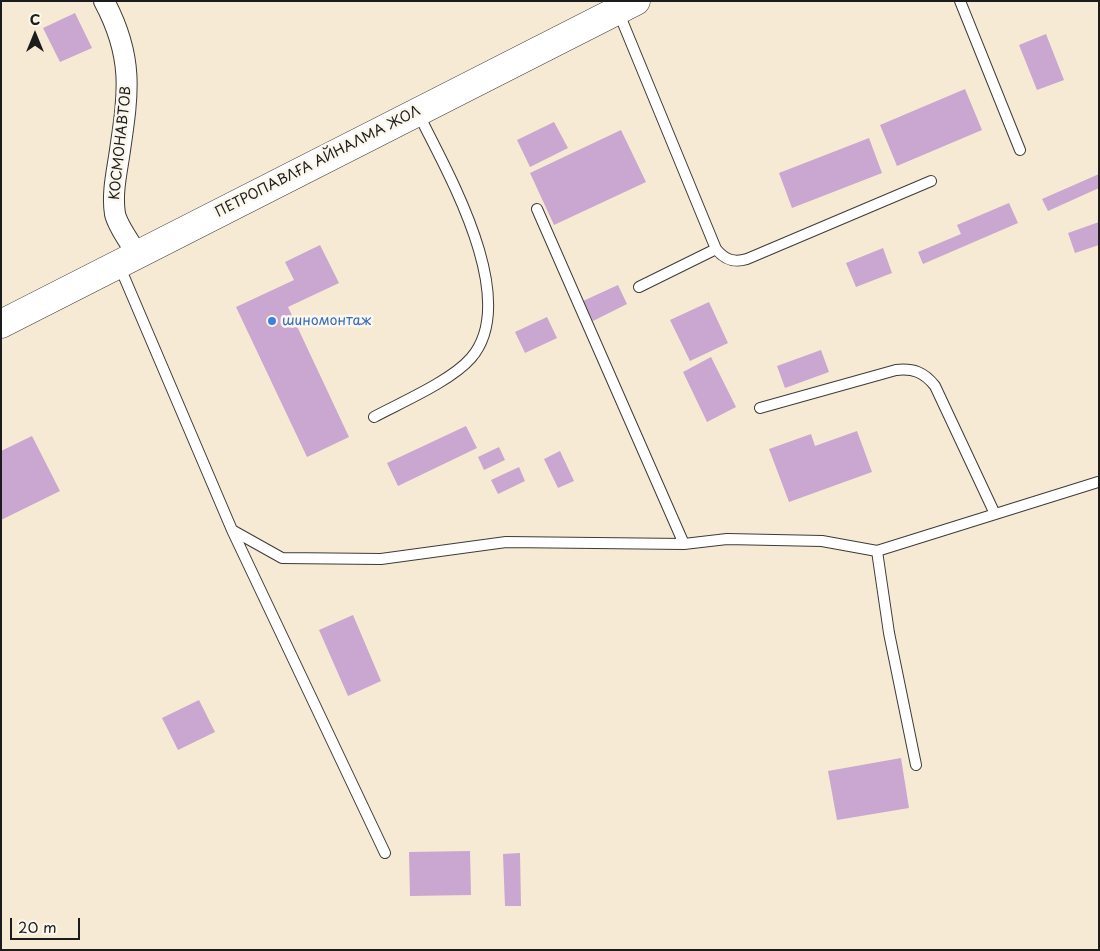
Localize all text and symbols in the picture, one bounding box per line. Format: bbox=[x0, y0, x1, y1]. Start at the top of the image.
text: С bbox=[30, 9, 40, 30]
north arrow bbox=[10, 10, 60, 60]
street label: КОСМОНАВТОВ bbox=[107, 85, 135, 201]
street label: ПЕТРОПАВЛҒА АЙНАЛМА ЖОЛ bbox=[213, 103, 423, 221]
place label: шиномонтаж bbox=[282, 313, 371, 329]
marker: шиномонтаж bbox=[266, 315, 278, 327]
scale bar bbox=[12, 908, 82, 940]
text: 20 m bbox=[18, 915, 57, 938]

